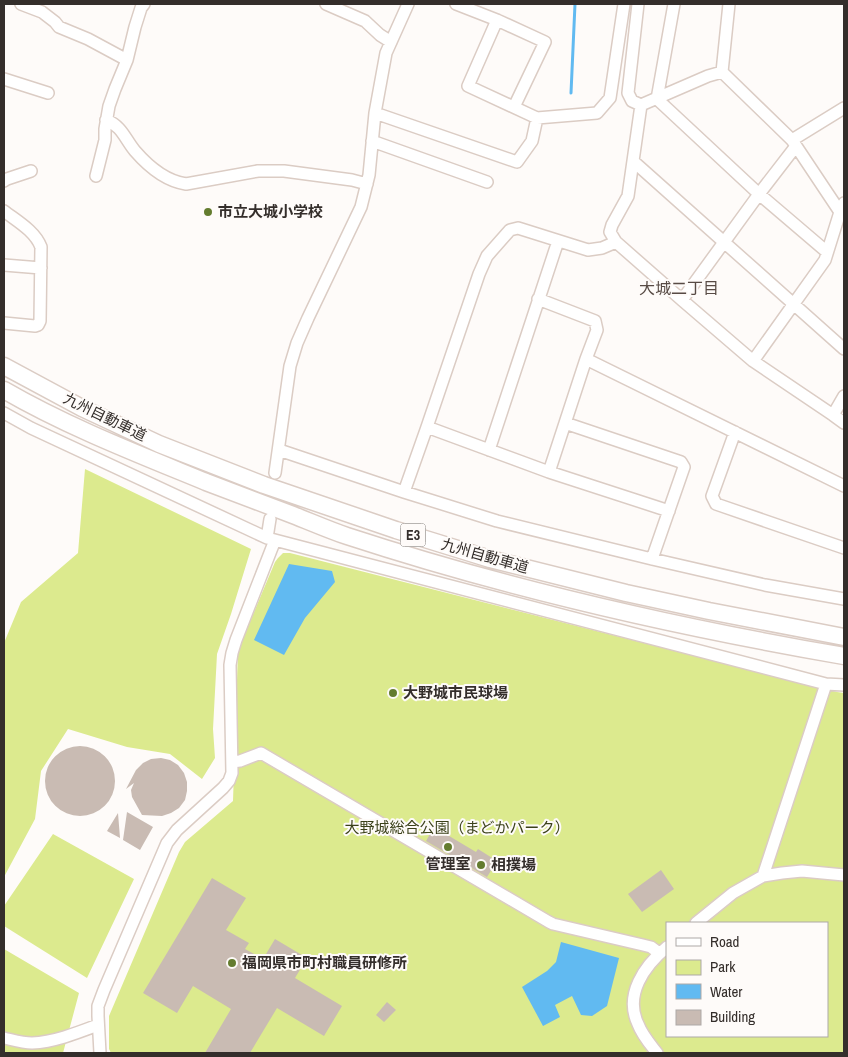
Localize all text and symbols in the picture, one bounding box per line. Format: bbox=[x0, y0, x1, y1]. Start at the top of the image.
place label: 市立大城小学校 bbox=[218, 201, 323, 222]
marker: 市立大城小学校 bbox=[202, 206, 214, 218]
district label: 大城二丁目 bbox=[639, 277, 719, 299]
street label: 九州自動車道 bbox=[60, 387, 150, 446]
road number: E3 bbox=[400, 524, 426, 546]
street label: 九州自動車道 bbox=[439, 533, 531, 578]
place label: 大野城市民球場 bbox=[403, 682, 508, 703]
marker: 大野城市民球場 bbox=[387, 687, 399, 699]
park label: 大野城総合公園（まどかパーク） bbox=[344, 817, 570, 838]
marker: 管理室 bbox=[442, 841, 454, 853]
place label: 管理室 bbox=[425, 853, 471, 874]
place label: 相撲場 bbox=[491, 854, 536, 875]
marker: 相撲場 bbox=[475, 859, 487, 871]
legend bbox=[666, 922, 828, 1037]
text: Road bbox=[710, 931, 739, 952]
place label: 福岡県市町村職員研修所 bbox=[241, 952, 407, 973]
text: Park bbox=[710, 956, 736, 977]
marker: 福岡県市町村職員研修所 bbox=[226, 957, 238, 969]
text: Water bbox=[710, 981, 742, 1002]
text: Building bbox=[710, 1006, 755, 1027]

